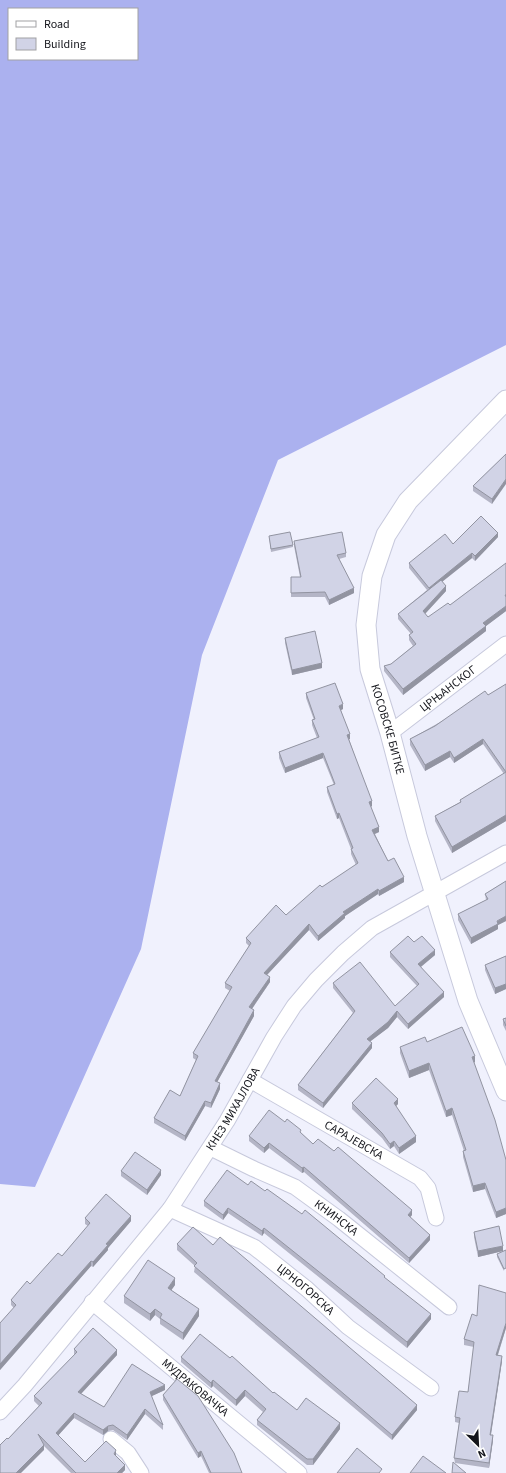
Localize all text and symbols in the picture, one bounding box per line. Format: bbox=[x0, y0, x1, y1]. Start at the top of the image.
legend bbox=[8, 8, 138, 60]
text: Road bbox=[44, 16, 70, 33]
text: Building bbox=[44, 36, 86, 53]
street label: ЦРЊАНСКОГ bbox=[416, 662, 480, 716]
street label: КОСОВСКЕ БИТКЕ bbox=[366, 682, 409, 776]
street label: КНЕЗ МИХАЈЛОВА bbox=[202, 1064, 265, 1154]
street label: САРАЈЕВСКА bbox=[321, 1117, 387, 1164]
street label: КНИНСКА bbox=[311, 1196, 362, 1240]
street label: ЦРНОГОРСКА bbox=[273, 1260, 338, 1319]
street label: МУДРАКОВАЧКА bbox=[158, 1355, 233, 1421]
north arrow bbox=[458, 1425, 498, 1465]
text: N bbox=[475, 1445, 488, 1462]

